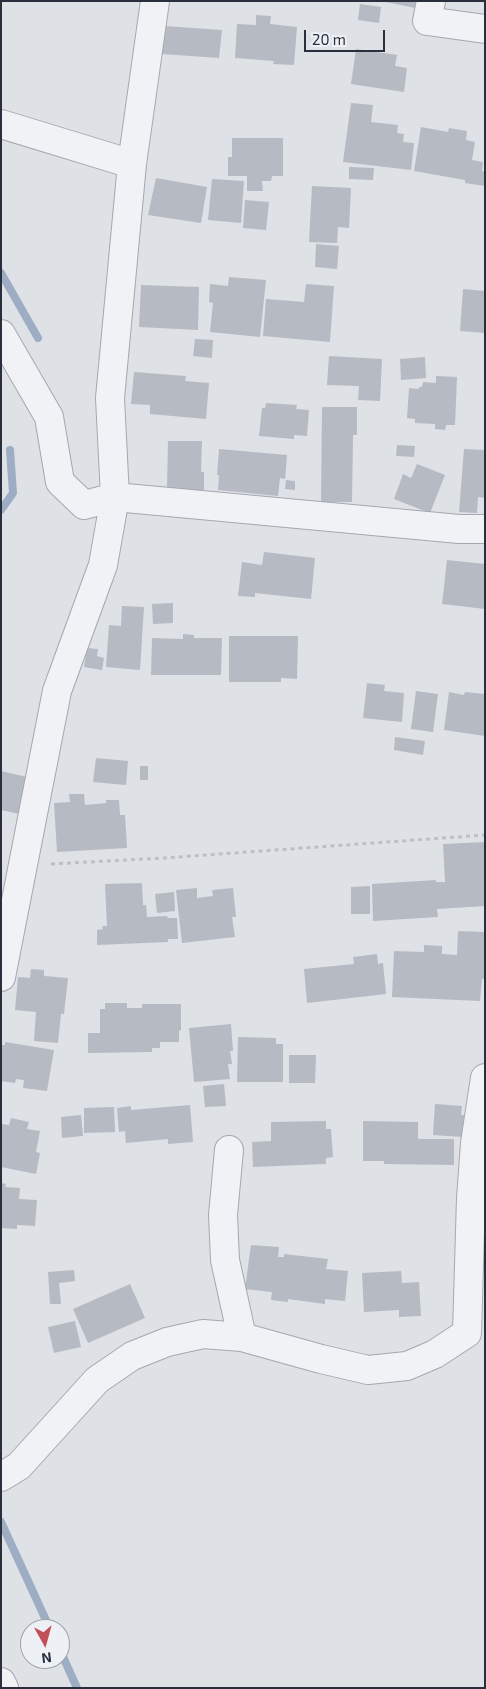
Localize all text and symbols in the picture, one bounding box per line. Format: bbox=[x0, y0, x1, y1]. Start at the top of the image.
scale bar bbox=[306, 20, 387, 52]
text: 20 m bbox=[312, 30, 346, 48]
north arrow bbox=[20, 1619, 70, 1669]
text: N bbox=[41, 1649, 53, 1667]

